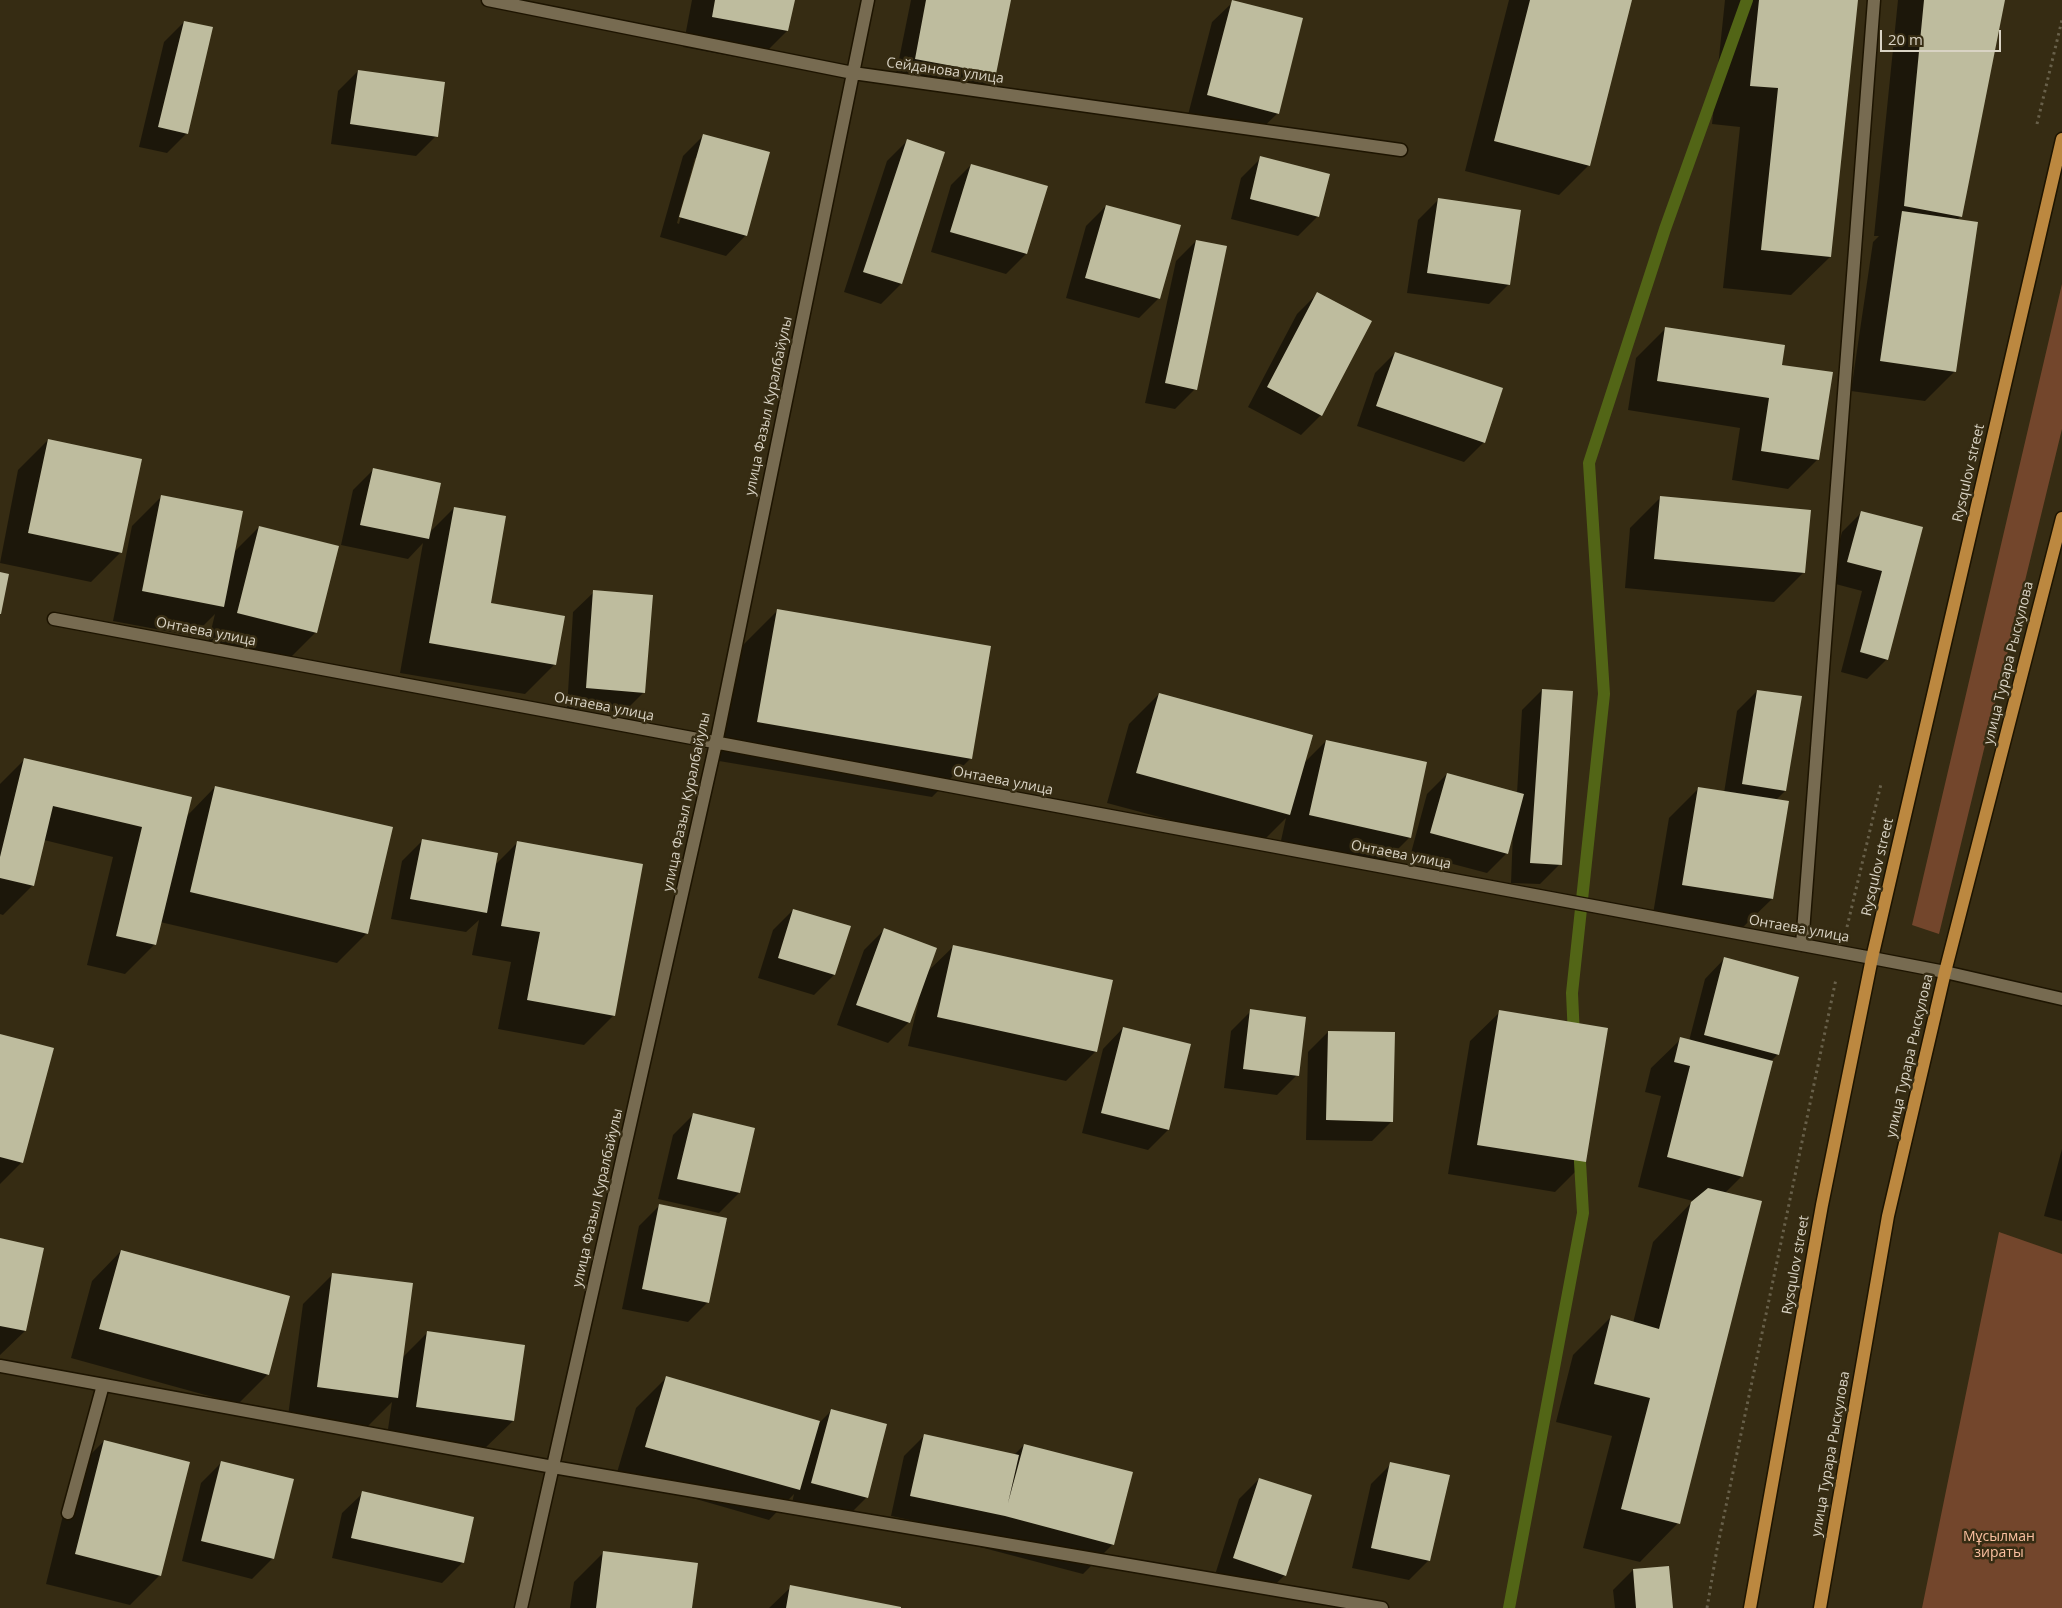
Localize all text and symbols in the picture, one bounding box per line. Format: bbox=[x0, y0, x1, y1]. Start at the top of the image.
scale bar bbox=[1882, 20, 2003, 52]
text: 20 m bbox=[1888, 29, 1923, 49]
street label: Сейданова улица bbox=[885, 54, 1005, 88]
street label: улица Фазыл Куралбайулы bbox=[742, 315, 796, 497]
street label: Rysqulov street bbox=[1950, 422, 1988, 524]
street label: улица Турара Рыскулова bbox=[1981, 580, 2037, 746]
street label: Онтаева улица bbox=[154, 614, 258, 650]
street label: Онтаева улица bbox=[552, 689, 656, 725]
street label: улица Фазыл Куралбайулы bbox=[660, 711, 714, 893]
street label: Онтаева улица bbox=[951, 763, 1055, 799]
street label: Rysqulov street bbox=[1859, 816, 1897, 918]
street label: Онтаева улица bbox=[1349, 837, 1453, 873]
street label: Онтаева улица bbox=[1747, 912, 1851, 946]
street label: улица Турара Рыскулова bbox=[1883, 972, 1937, 1140]
street label: улица Фазыл Куралбайулы bbox=[569, 1107, 627, 1289]
street label: Rysqulov street bbox=[1779, 1214, 1813, 1316]
street label: улица Турара Рыскулова bbox=[1808, 1370, 1854, 1538]
park label: Мұсылман зираты bbox=[1963, 1529, 2035, 1561]

